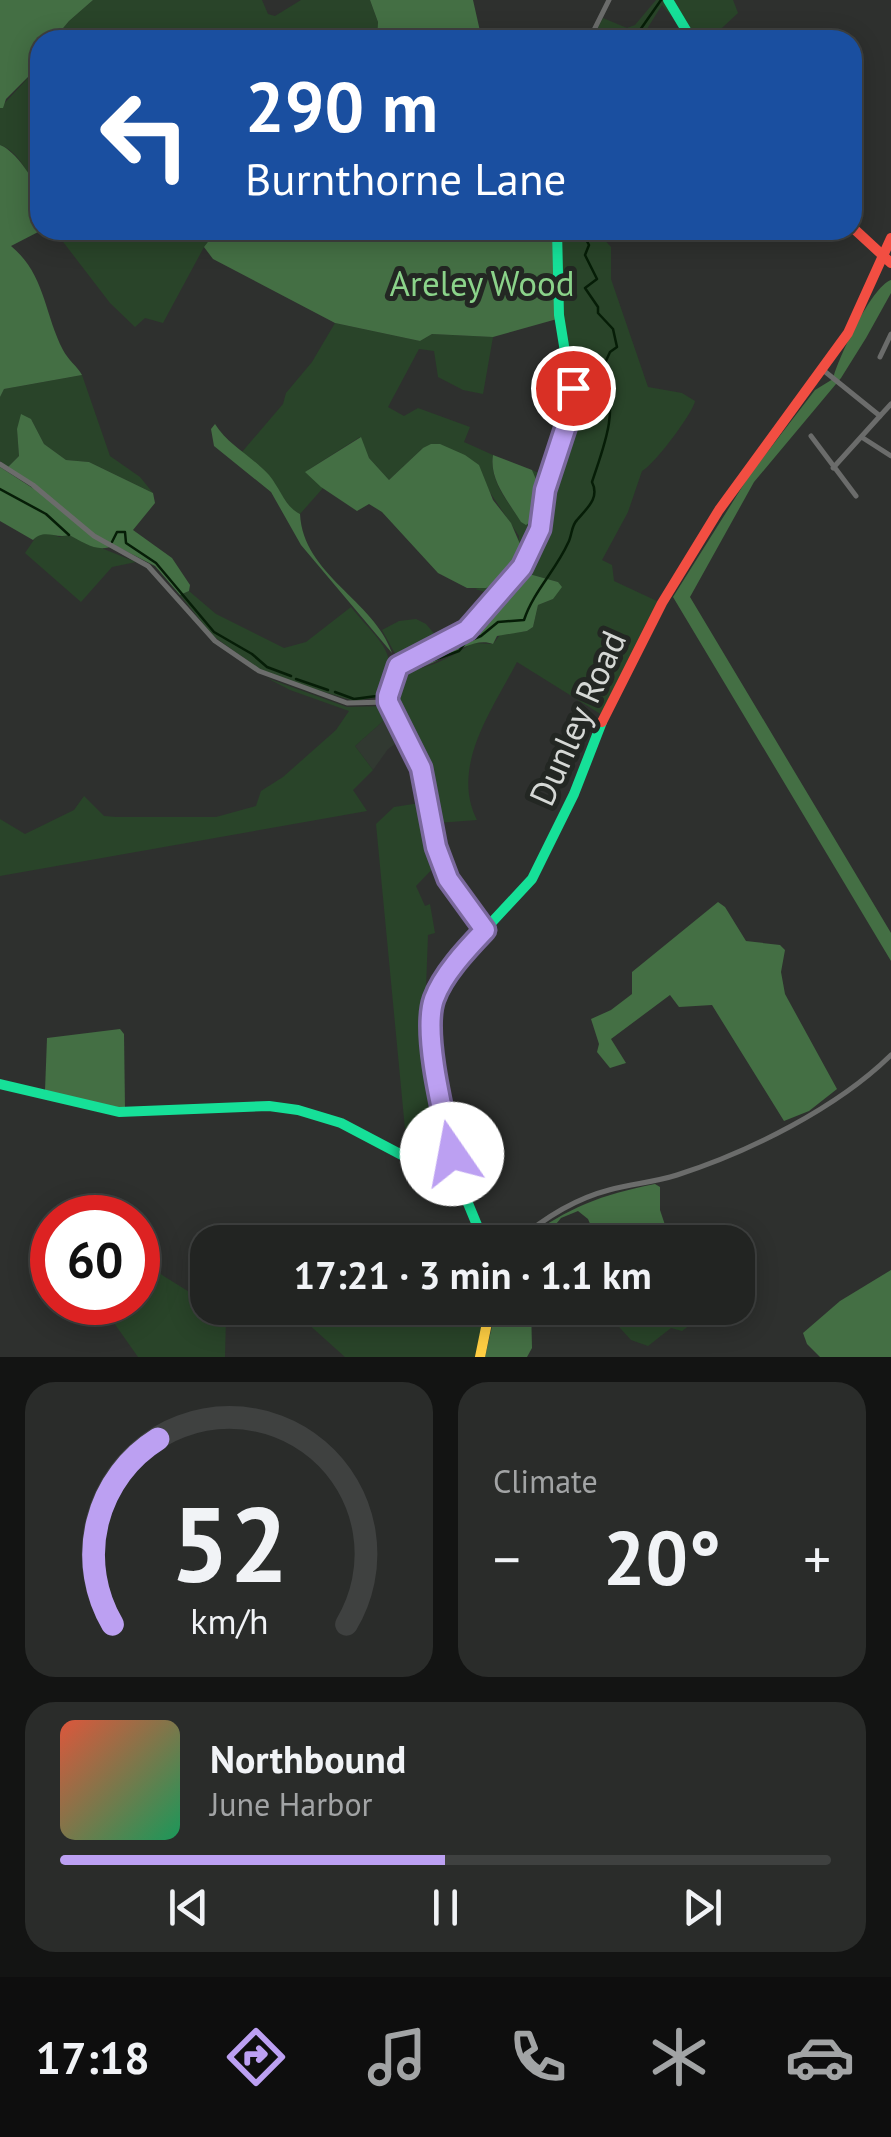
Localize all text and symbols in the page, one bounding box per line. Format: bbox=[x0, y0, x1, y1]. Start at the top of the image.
text: 290 m bbox=[245, 61, 438, 151]
icon: left bbox=[80, 70, 210, 200]
text: Burnthorne Lane bbox=[245, 149, 566, 207]
park label: Areley Wood bbox=[390, 260, 574, 306]
pin bbox=[531, 346, 616, 431]
icon: arrive bbox=[546, 361, 601, 416]
street label: Dunley Road bbox=[518, 623, 636, 813]
position arrow bbox=[400, 1102, 504, 1206]
speed limit sign: 60 bbox=[30, 1195, 160, 1325]
text: 17:21 · 3 min · 1.1 km bbox=[293, 1250, 652, 1299]
text: Climate bbox=[493, 1460, 598, 1502]
text: 52 bbox=[170, 1476, 288, 1611]
text: 20° bbox=[603, 1509, 721, 1606]
text: − bbox=[493, 1523, 521, 1594]
text: + bbox=[803, 1523, 831, 1594]
text: km/h bbox=[190, 1598, 268, 1644]
text: Northbound bbox=[210, 1734, 406, 1783]
text: June Harbor bbox=[210, 1783, 372, 1825]
icon: previous bbox=[161, 1880, 216, 1935]
icon: pause bbox=[418, 1880, 473, 1935]
icon: next bbox=[675, 1880, 730, 1935]
icon: directions bbox=[221, 2022, 291, 2092]
icon: music bbox=[362, 2022, 432, 2092]
icon: phone bbox=[503, 2022, 573, 2092]
icon: climate bbox=[644, 2022, 714, 2092]
icon: car bbox=[785, 2022, 855, 2092]
text: 17:18 bbox=[36, 2028, 150, 2086]

